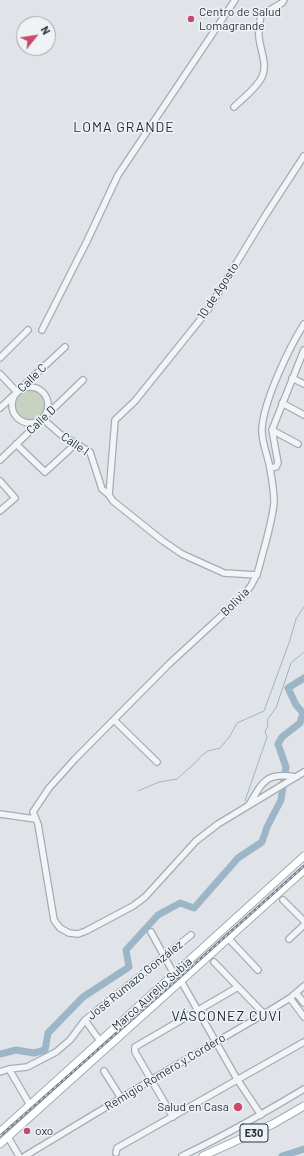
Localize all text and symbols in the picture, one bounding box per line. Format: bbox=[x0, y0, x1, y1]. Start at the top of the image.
place label: Centro de Salud Lomagrande bbox=[199, 5, 281, 33]
marker: Centro de Salud Lomagrande bbox=[186, 14, 196, 24]
north arrow bbox=[16, 16, 56, 56]
text: N bbox=[38, 24, 53, 37]
district label: LOMA GRANDE bbox=[73, 119, 175, 135]
street label: 10 de Agosto bbox=[194, 260, 242, 322]
street label: Calle C bbox=[14, 361, 50, 395]
street label: Calle D bbox=[23, 403, 59, 437]
street label: Calle I bbox=[58, 429, 92, 459]
street label: Bolivia bbox=[218, 585, 252, 619]
street label: José Rumazo González bbox=[84, 937, 186, 1023]
street label: Marco Aurelio Subia bbox=[109, 954, 195, 1034]
district label: VÁSCONEZ CUVI bbox=[172, 1008, 282, 1024]
street label: Remigio Romero y Cordero bbox=[102, 1030, 228, 1114]
place label: Salud en Casa bbox=[157, 1100, 229, 1114]
marker: Salud en Casa bbox=[232, 1101, 244, 1113]
place label: oxo bbox=[35, 1124, 53, 1138]
road number: E30 bbox=[240, 1124, 268, 1142]
marker: oxo bbox=[22, 1126, 32, 1136]

